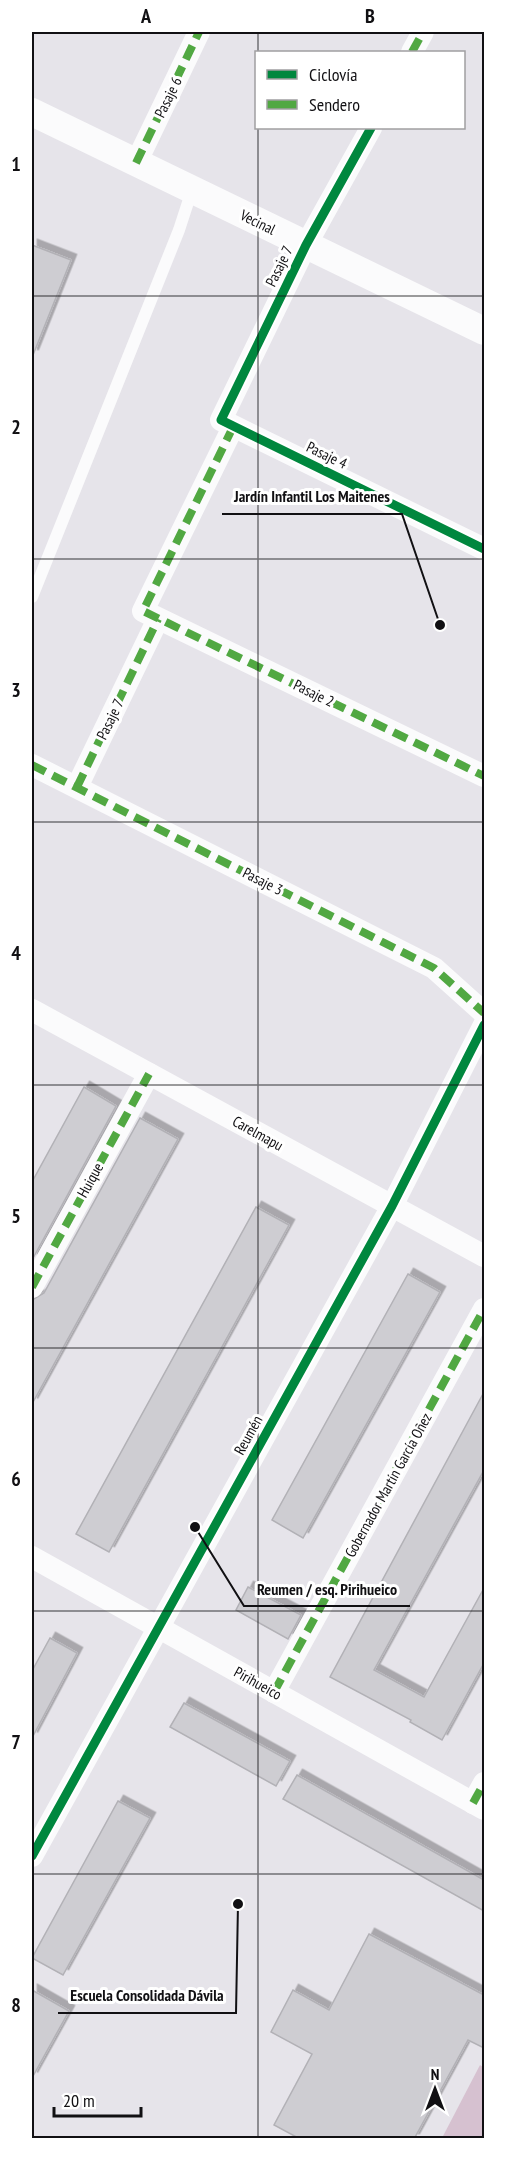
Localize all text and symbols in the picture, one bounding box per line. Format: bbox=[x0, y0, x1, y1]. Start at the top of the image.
text: A bbox=[140, 3, 152, 29]
text: B bbox=[365, 3, 375, 29]
legend bbox=[255, 51, 465, 129]
text: Ciclovía bbox=[309, 63, 357, 86]
street label: Pasaje 6 bbox=[150, 73, 186, 120]
text: Sendero bbox=[309, 93, 360, 116]
text: 1 bbox=[11, 151, 21, 177]
street label: Vecinal bbox=[236, 205, 279, 239]
street label: Pasaje 7 bbox=[261, 243, 297, 289]
text: 2 bbox=[11, 414, 21, 440]
street label: Pasaje 4 bbox=[304, 437, 351, 473]
callout: Jardín Infantil Los Maitenes bbox=[222, 480, 402, 514]
text: Jardín Infantil Los Maitenes bbox=[233, 486, 390, 506]
street label: Pasaje 2 bbox=[291, 675, 337, 711]
text: 3 bbox=[11, 677, 21, 703]
street label: Pasaje 7 bbox=[92, 696, 128, 742]
street label: Pasaje 3 bbox=[240, 863, 286, 899]
text: 4 bbox=[11, 940, 21, 966]
street label: Carelmapu bbox=[229, 1111, 287, 1155]
street label: Huique bbox=[73, 1159, 107, 1201]
text: 5 bbox=[11, 1203, 21, 1229]
street label: Gobernador Martín García Oñez bbox=[340, 1409, 436, 1561]
street label: Reumén bbox=[230, 1412, 266, 1458]
text: 6 bbox=[11, 1466, 21, 1492]
callout: Reumen / esq. Pirihueico bbox=[244, 1572, 410, 1606]
text: Reumen / esq. Pirihueico bbox=[257, 1579, 397, 1599]
street label: Pirihueico bbox=[231, 1662, 285, 1704]
text: 7 bbox=[11, 1729, 21, 1755]
callout: Escuela Consolidada Dávila bbox=[58, 1979, 236, 2013]
text: Escuela Consolidada Dávila bbox=[70, 1985, 224, 2005]
text: 8 bbox=[11, 1992, 21, 2018]
north arrow bbox=[405, 2059, 465, 2119]
text: N bbox=[431, 2064, 439, 2084]
scale bar bbox=[54, 2080, 141, 2118]
text: 20 m bbox=[63, 2089, 95, 2112]

